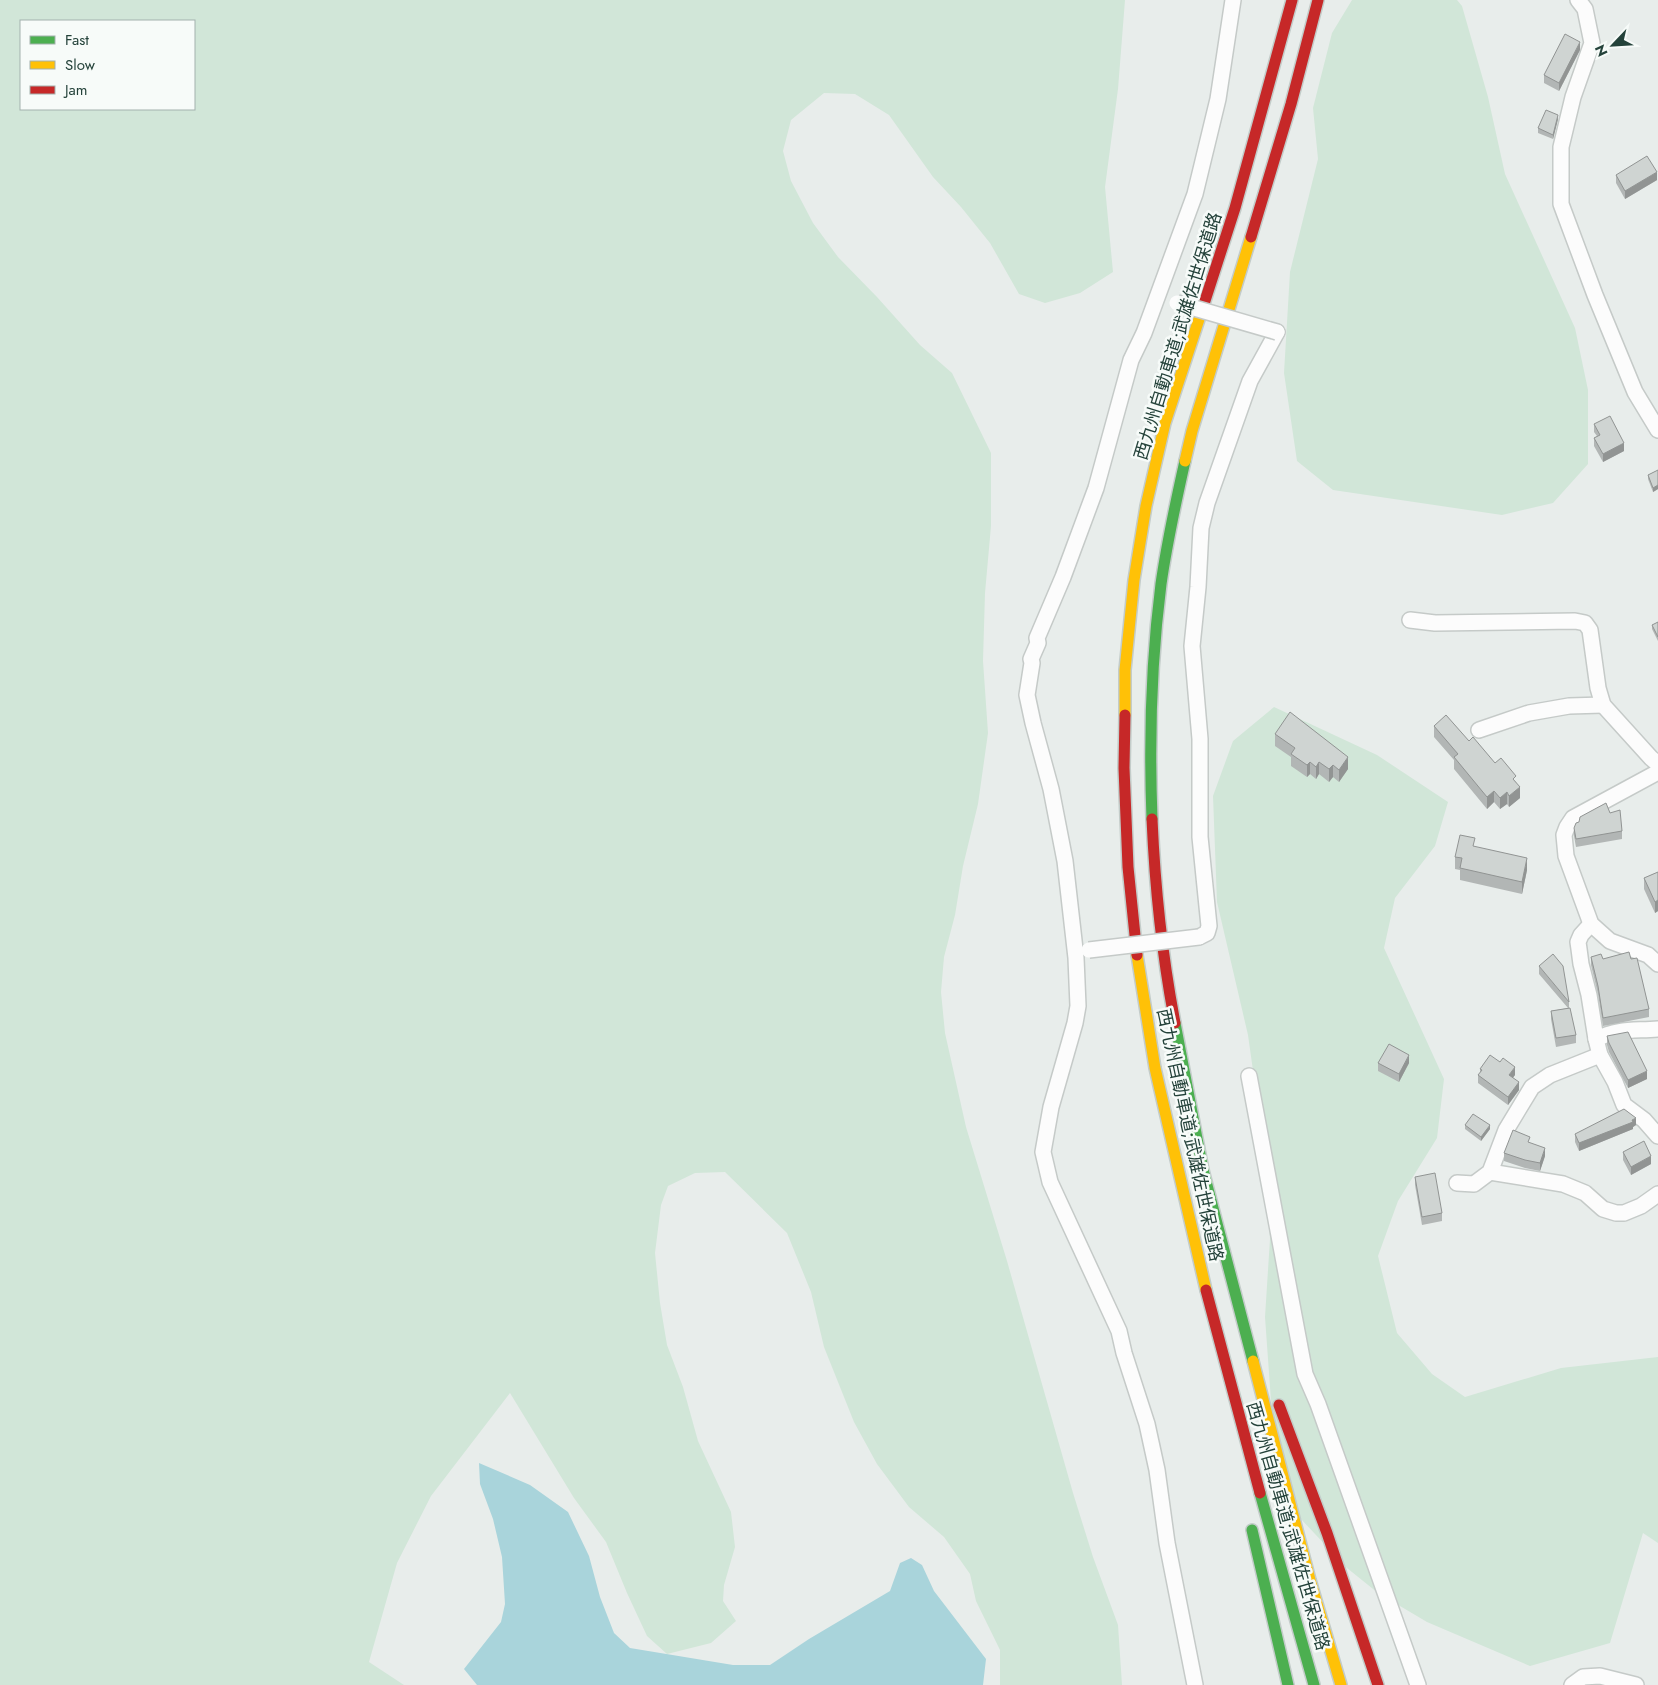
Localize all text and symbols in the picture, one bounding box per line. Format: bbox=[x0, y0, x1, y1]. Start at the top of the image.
legend bbox=[20, 20, 195, 110]
north arrow bbox=[1588, 20, 1638, 70]
text: Fast bbox=[65, 29, 89, 51]
text: N bbox=[1590, 41, 1613, 60]
text: Slow bbox=[65, 54, 96, 76]
text: Jam bbox=[63, 79, 88, 101]
street label: 西九州自動車道;武雄佐世保道路 bbox=[1128, 209, 1228, 463]
street label: 西九州自動車道;武雄佐世保道路 bbox=[1150, 1006, 1230, 1264]
street label: 西九州自動車道;武雄佐世保道路 bbox=[1240, 1398, 1336, 1654]

